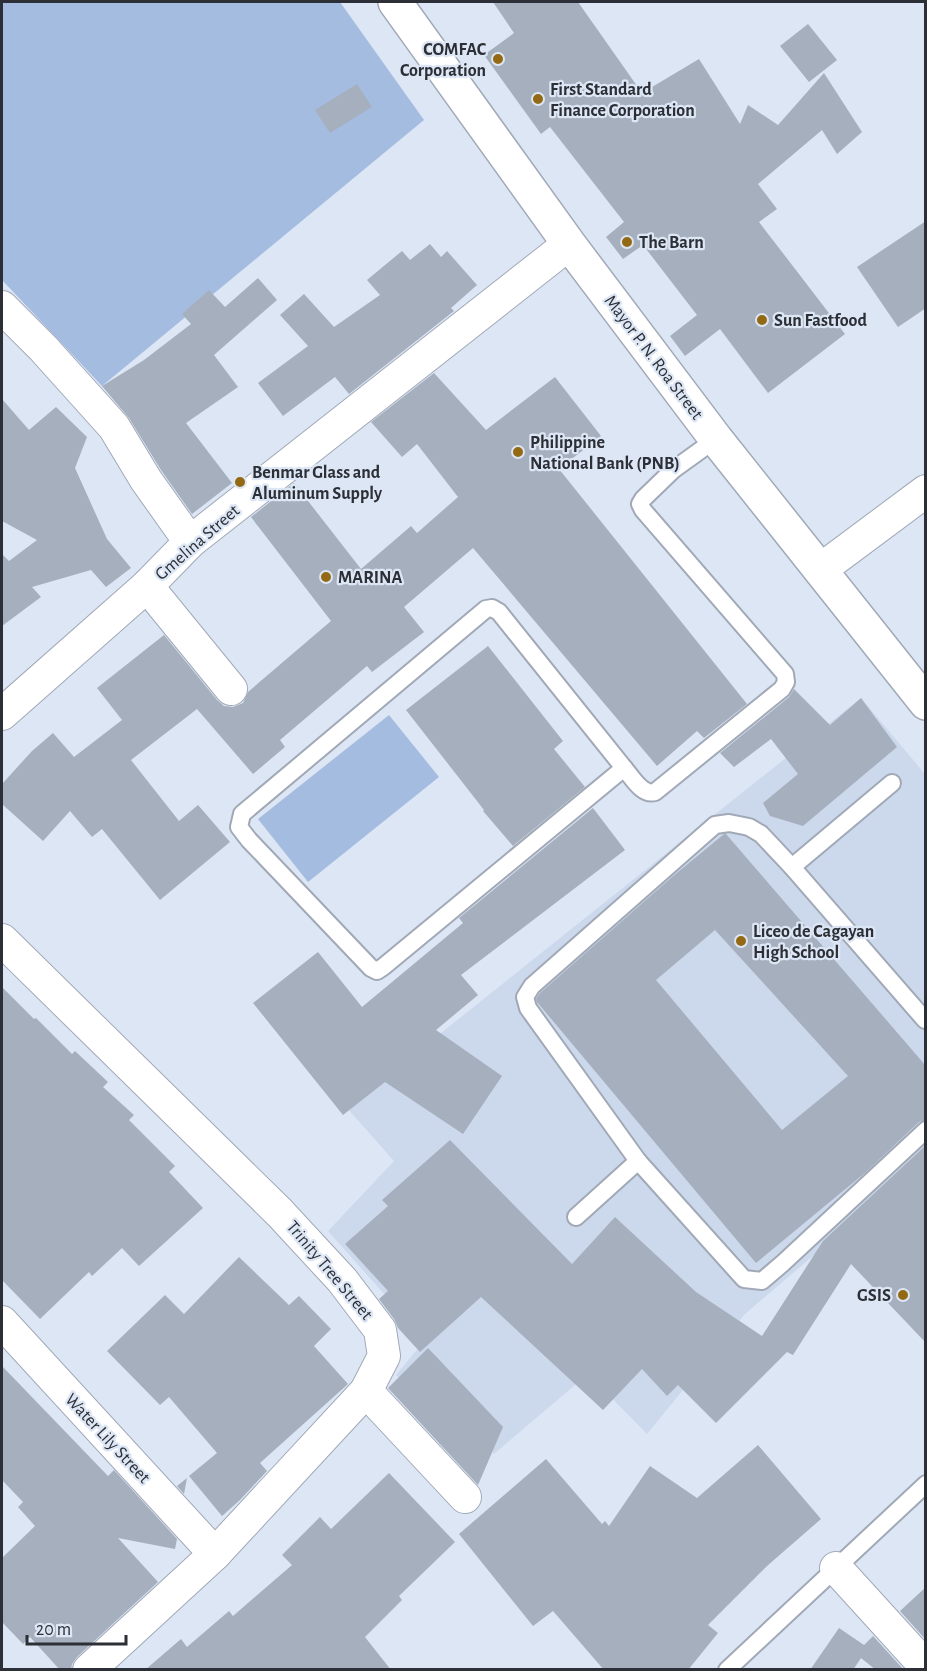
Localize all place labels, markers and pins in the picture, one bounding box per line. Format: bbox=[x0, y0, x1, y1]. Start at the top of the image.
place label: COMFAC Corporation bbox=[400, 41, 487, 80]
marker: COMFAC Corporation bbox=[491, 52, 505, 66]
place label: First Standard Finance Corporation bbox=[550, 81, 695, 120]
marker: First Standard Finance Corporation bbox=[531, 92, 545, 106]
place label: The Barn bbox=[639, 234, 704, 252]
marker: The Barn bbox=[620, 235, 634, 249]
place label: Sun Fastfood bbox=[774, 312, 867, 330]
marker: Sun Fastfood bbox=[755, 313, 769, 327]
place label: Philippine National Bank (PNB) bbox=[530, 434, 680, 473]
marker: Philippine National Bank (PNB) bbox=[511, 445, 525, 459]
place label: Benmar Glass and Aluminum Supply bbox=[252, 464, 383, 503]
marker: Benmar Glass and Aluminum Supply bbox=[233, 475, 247, 489]
place label: MARINA bbox=[338, 569, 403, 587]
marker: MARINA bbox=[319, 570, 333, 584]
place label: Liceo de Cagayan High School bbox=[753, 923, 874, 962]
marker: Liceo de Cagayan High School bbox=[734, 934, 748, 948]
place label: GSIS bbox=[857, 1287, 891, 1305]
marker: GSIS bbox=[896, 1288, 910, 1302]

